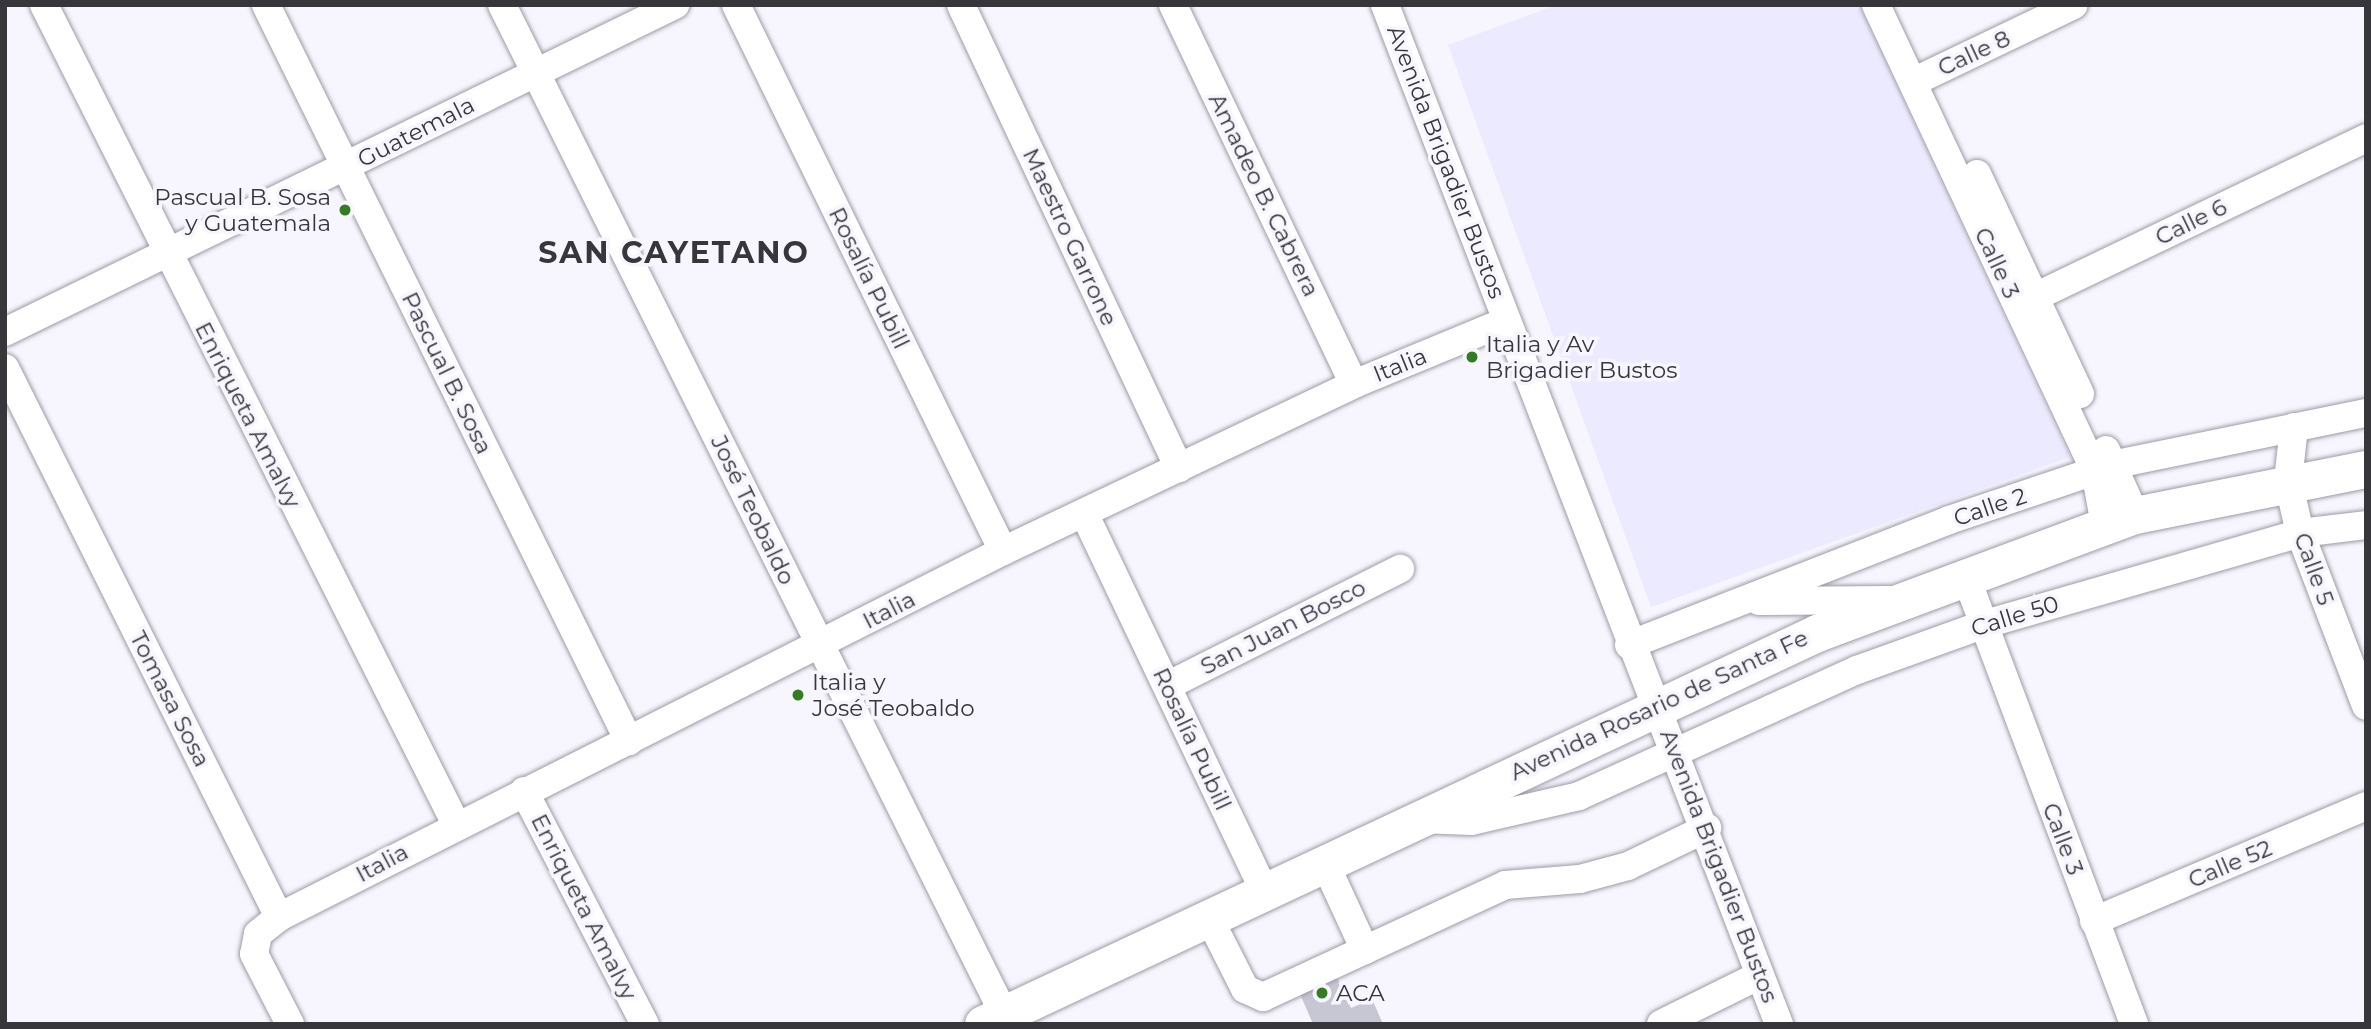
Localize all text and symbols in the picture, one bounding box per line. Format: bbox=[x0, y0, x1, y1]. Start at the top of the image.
street label: Avenida Brigadier Bustos bbox=[1381, 22, 1511, 302]
street label: Calle 8 bbox=[1933, 24, 2015, 82]
street label: Amadeo B. Cabrera bbox=[1203, 89, 1325, 301]
street label: Guatemala bbox=[353, 91, 479, 173]
street label: Maestro Garrone bbox=[1017, 144, 1123, 330]
place label: Pascual B. Sosa y Guatemala bbox=[154, 183, 331, 237]
street label: Calle 6 bbox=[2151, 193, 2231, 251]
marker: Pascual B. Sosa y Guatemala bbox=[337, 202, 353, 218]
street label: Rosalía Pubill bbox=[823, 203, 915, 353]
street label: Calle 3 bbox=[1969, 223, 2025, 303]
district label: SAN CAYETANO bbox=[540, 235, 808, 271]
street label: Pascual B. Sosa bbox=[396, 288, 498, 458]
street label: Enriqueta Amalvy bbox=[189, 317, 307, 513]
place label: Italia y Av Brigadier Bustos bbox=[1486, 330, 1677, 384]
street label: Italia bbox=[1369, 342, 1431, 388]
marker: Italia y Av Brigadier Bustos bbox=[1464, 349, 1480, 365]
street label: José Teobaldo bbox=[705, 431, 801, 589]
street label: Calle 2 bbox=[1950, 482, 2030, 532]
street label: Calle 5 bbox=[2288, 529, 2340, 609]
street label: San Juan Bosco bbox=[1196, 573, 1370, 681]
street label: Italia bbox=[858, 585, 920, 635]
street label: Calle 50 bbox=[1968, 590, 2062, 642]
street label: Avenida Rosario de Santa Fe bbox=[1506, 624, 1812, 786]
street label: Tomasa Sosa bbox=[124, 627, 216, 771]
street label: Rosalía Pubill bbox=[1147, 663, 1237, 815]
place label: Italia y José Teobaldo bbox=[812, 668, 975, 722]
marker: Italia y José Teobaldo bbox=[790, 687, 806, 703]
street label: Avenida Brigadier Bustos bbox=[1654, 726, 1784, 1006]
street label: Calle 3 bbox=[2037, 799, 2089, 879]
street label: Enriqueta Amalvy bbox=[525, 809, 643, 1005]
street label: Calle 52 bbox=[2184, 834, 2276, 894]
street label: Italia bbox=[351, 838, 413, 888]
place label: ACA bbox=[1336, 979, 1385, 1007]
marker: ACA bbox=[1314, 985, 1330, 1001]

